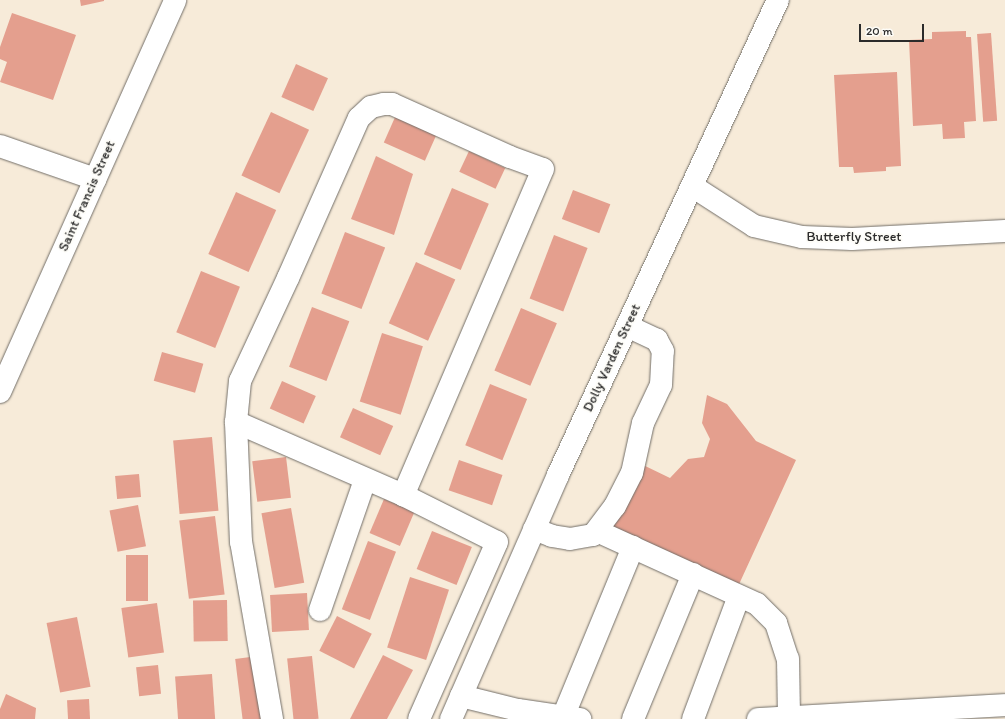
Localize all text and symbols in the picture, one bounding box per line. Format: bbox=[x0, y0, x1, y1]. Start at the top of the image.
scale bar bbox=[861, 16, 926, 42]
text: 20 m bbox=[866, 24, 893, 38]
street label: Saint Francis Street bbox=[55, 138, 119, 254]
street label: Butterfly Street bbox=[807, 229, 901, 245]
street label: Dolly Varden Street bbox=[580, 301, 644, 415]

